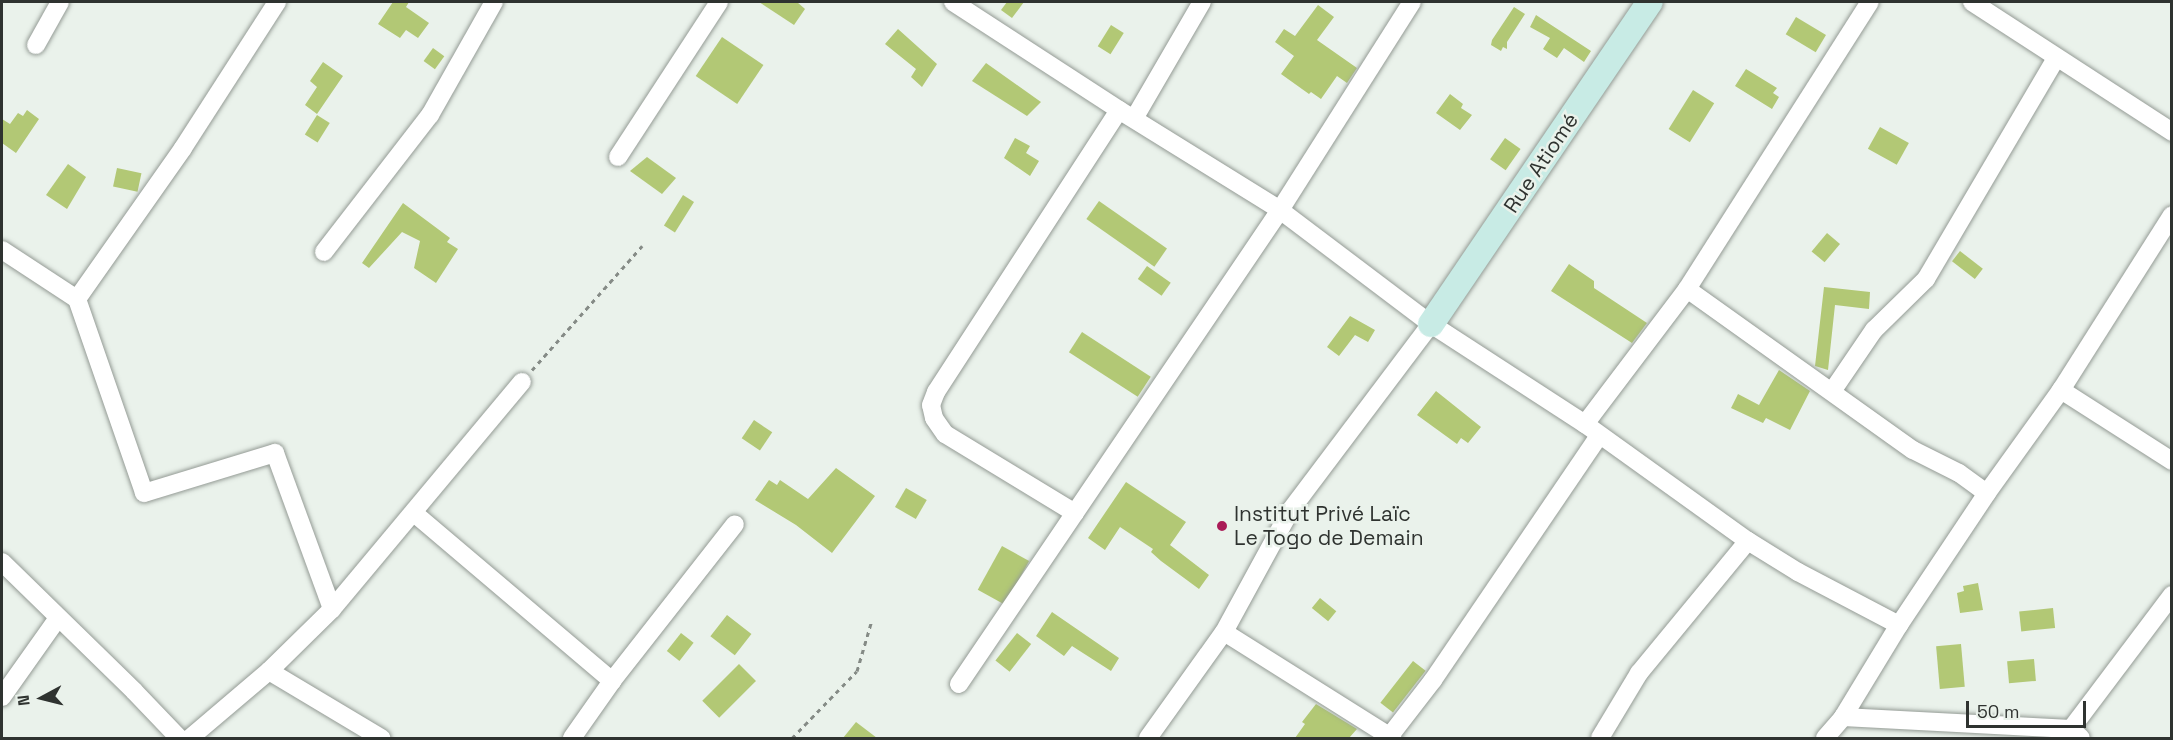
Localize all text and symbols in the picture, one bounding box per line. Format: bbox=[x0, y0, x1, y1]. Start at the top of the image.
street label: Rue Atiomé bbox=[1498, 108, 1584, 218]
place label: Institut Privé Laïc Le Togo de Demain bbox=[1234, 501, 1424, 551]
marker: Institut Privé Laïc Le Togo de Demain bbox=[1215, 519, 1229, 533]
north arrow bbox=[12, 668, 72, 728]
scale bar bbox=[1969, 689, 2089, 727]
text: N bbox=[13, 694, 35, 707]
text: 50 m bbox=[1977, 700, 2019, 723]

